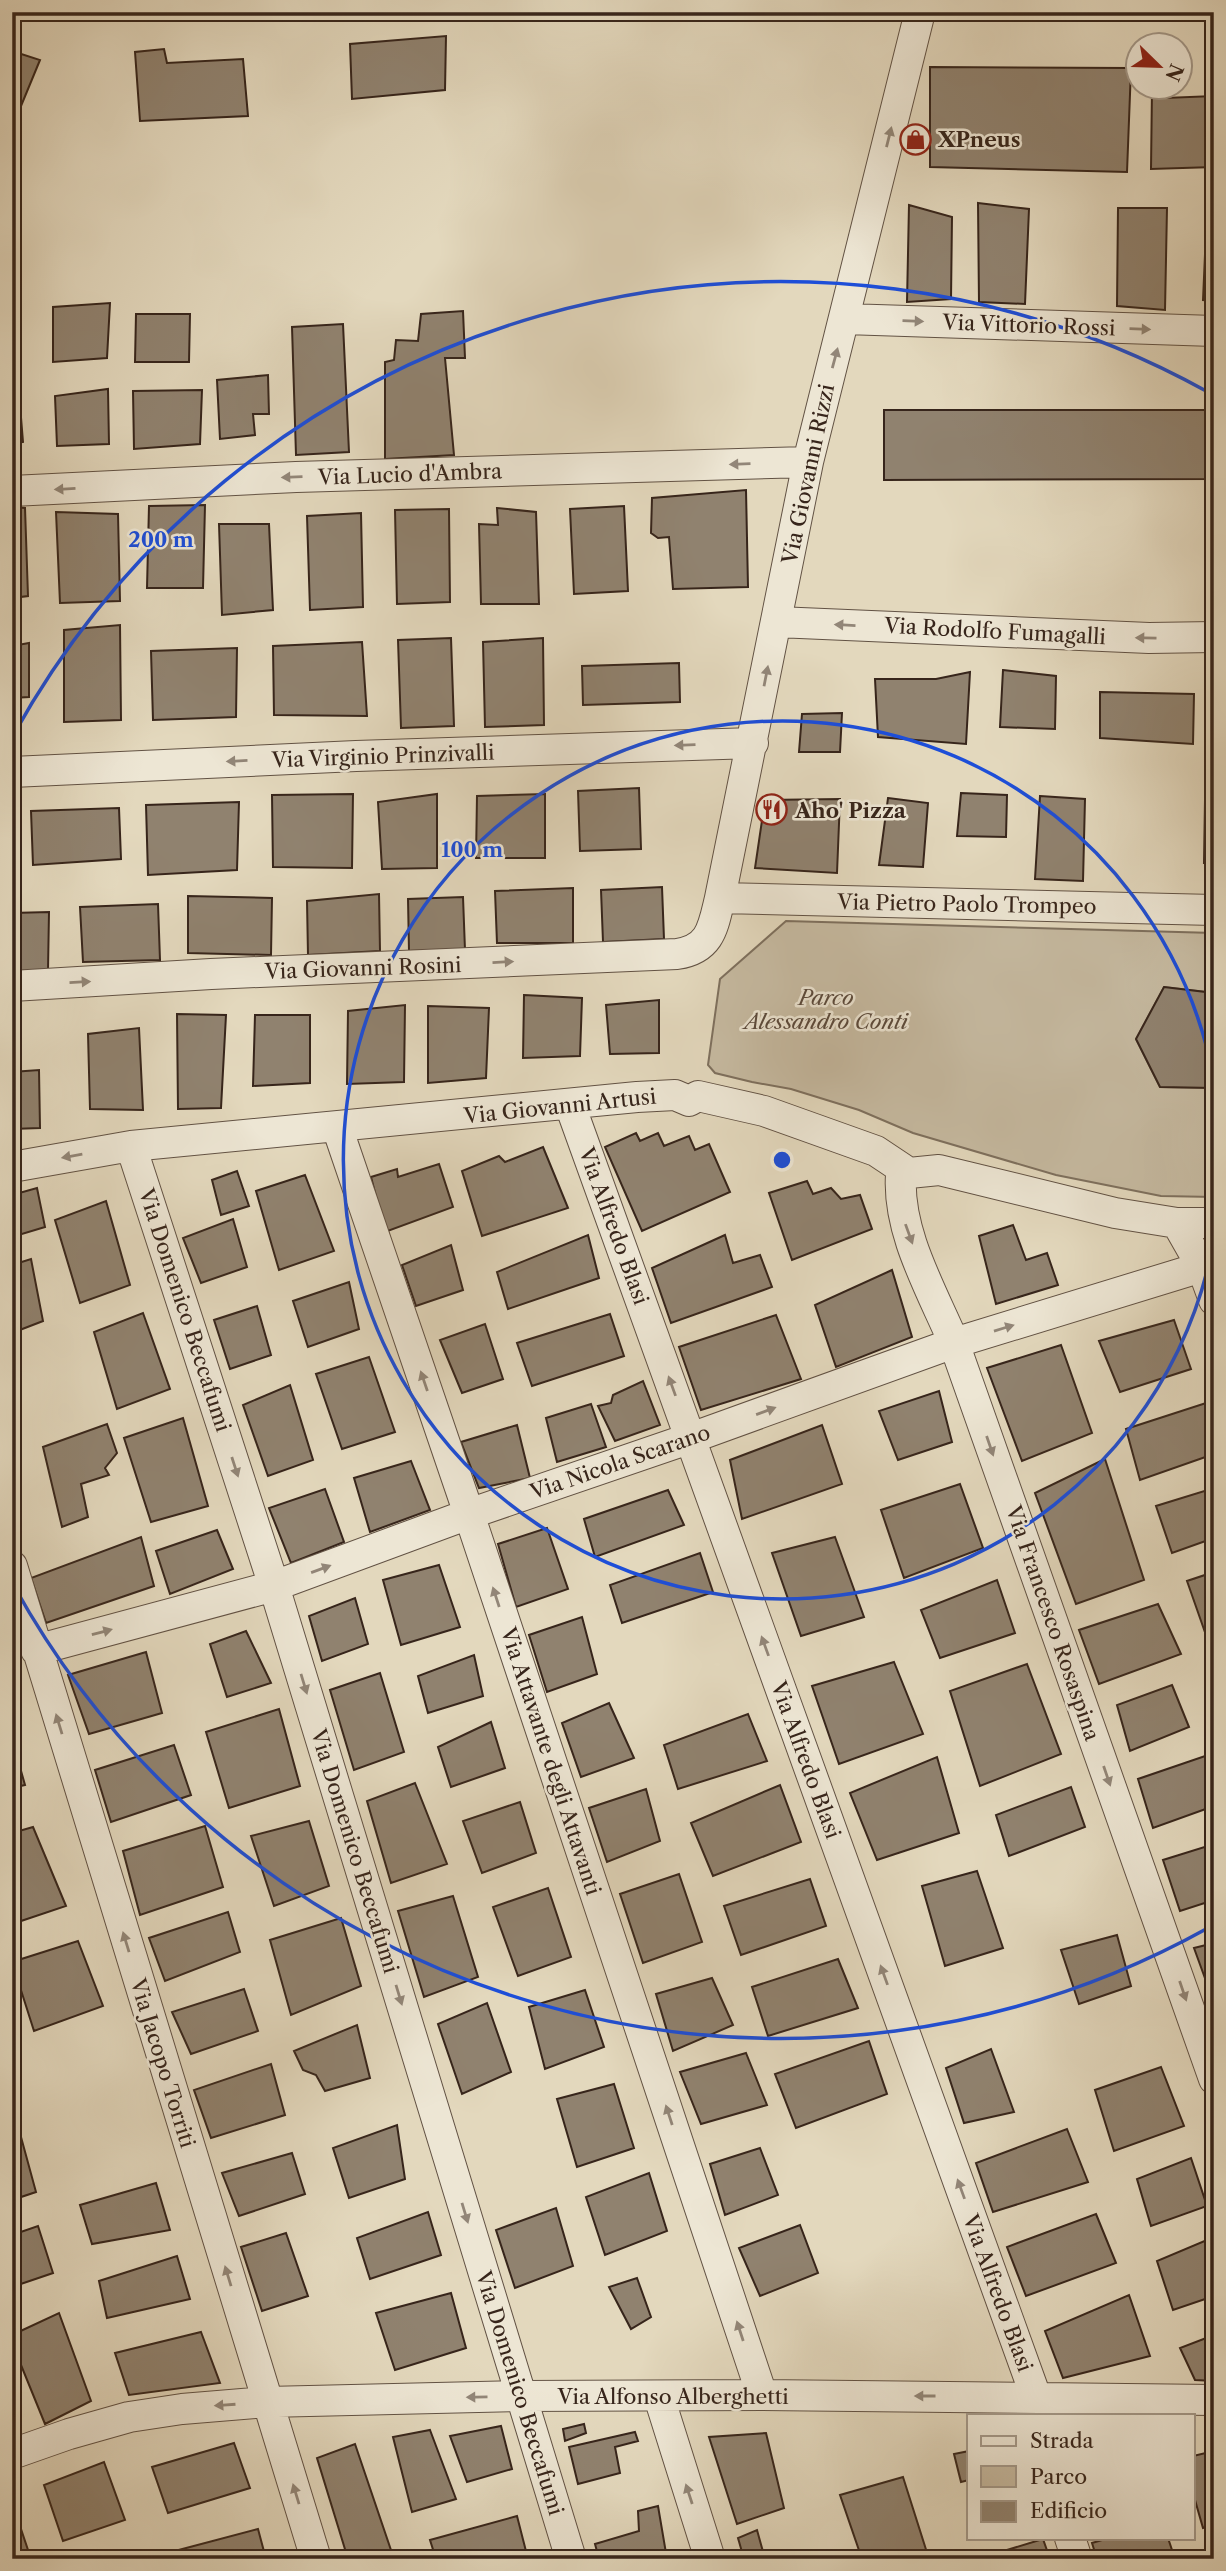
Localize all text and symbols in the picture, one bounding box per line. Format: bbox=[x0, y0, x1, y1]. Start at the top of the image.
north arrow bbox=[1124, 32, 1194, 102]
text: N bbox=[1160, 60, 1188, 85]
shop icon: XPneus bbox=[898, 122, 932, 156]
one-way arrow bbox=[884, 126, 895, 148]
place label: XPneus bbox=[937, 127, 1020, 152]
street label: Via Vittorio Rossi bbox=[941, 309, 1116, 341]
one-way arrow bbox=[902, 315, 924, 327]
one-way arrow bbox=[1130, 323, 1152, 334]
one-way arrow bbox=[830, 347, 840, 368]
street label: Via Giovanni Rizzi bbox=[776, 382, 839, 567]
street label: Via Lucio d'Ambra bbox=[317, 458, 503, 490]
one-way arrow bbox=[728, 459, 750, 470]
one-way arrow bbox=[281, 472, 303, 483]
one-way arrow bbox=[53, 483, 75, 494]
text: 200 m bbox=[128, 527, 194, 552]
street label: Via Rodolfo Fumagalli bbox=[883, 613, 1106, 649]
one-way arrow bbox=[834, 619, 856, 630]
one-way arrow bbox=[1134, 632, 1156, 643]
one-way arrow bbox=[761, 665, 772, 687]
street label: Via Virginio Prinzivalli bbox=[270, 740, 495, 772]
one-way arrow bbox=[674, 740, 696, 751]
one-way arrow bbox=[226, 756, 248, 767]
restaurant icon: Aho' Pizza bbox=[755, 793, 789, 827]
place label: Aho' Pizza bbox=[794, 798, 907, 823]
text: 100 m bbox=[441, 837, 503, 862]
street label: Via Pietro Paolo Trompeo bbox=[836, 889, 1097, 919]
street label: Via Giovanni Rosini bbox=[263, 952, 462, 984]
one-way arrow bbox=[493, 957, 515, 968]
one-way arrow bbox=[70, 976, 92, 987]
park label: Parco Alessandro Conti bbox=[741, 985, 909, 1034]
street label: Via Giovanni Artusi bbox=[462, 1083, 657, 1129]
street label: Via Alfredo Blasi bbox=[574, 1143, 654, 1308]
centre of rings bbox=[770, 1148, 794, 1172]
one-way arrow bbox=[61, 1151, 83, 1162]
street label: Via Domenico Beccafumi bbox=[134, 1184, 236, 1435]
one-way arrow bbox=[904, 1223, 915, 1244]
one-way arrow bbox=[993, 1322, 1014, 1332]
one-way arrow bbox=[418, 1371, 429, 1392]
one-way arrow bbox=[666, 1375, 677, 1396]
one-way arrow bbox=[755, 1405, 776, 1416]
street label: Via Nicola Scarano bbox=[526, 1419, 713, 1505]
one-way arrow bbox=[985, 1436, 996, 1457]
one-way arrow bbox=[231, 1457, 241, 1478]
street label: Via Francesco Rosaspina bbox=[1001, 1501, 1105, 1745]
one-way arrow bbox=[310, 1563, 331, 1574]
one-way arrow bbox=[491, 1586, 501, 1607]
street label: Via Attavante degli Attavanti bbox=[496, 1623, 606, 1898]
one-way arrow bbox=[92, 1627, 113, 1637]
one-way arrow bbox=[759, 1635, 770, 1656]
one-way arrow bbox=[299, 1674, 309, 1695]
street label: Via Alfredo Blasi bbox=[766, 1677, 846, 1842]
one-way arrow bbox=[54, 1714, 64, 1735]
street label: Via Domenico Beccafumi bbox=[306, 1725, 404, 1976]
one-way arrow bbox=[1102, 1766, 1113, 1787]
one-way arrow bbox=[120, 1931, 130, 1952]
one-way arrow bbox=[878, 1964, 889, 1985]
street label: Via Jacopo Torriti bbox=[125, 1975, 201, 2151]
one-way arrow bbox=[1177, 1980, 1188, 2001]
one-way arrow bbox=[394, 1985, 404, 2006]
one-way arrow bbox=[663, 2104, 673, 2125]
one-way arrow bbox=[955, 2179, 966, 2200]
one-way arrow bbox=[461, 2203, 471, 2224]
street label: Via Alfredo Blasi bbox=[958, 2210, 1038, 2375]
one-way arrow bbox=[223, 2266, 233, 2287]
street label: Via Domenico Beccafumi bbox=[471, 2267, 569, 2518]
one-way arrow bbox=[734, 2320, 745, 2341]
street label: Via Alfonso Alberghetti bbox=[556, 2384, 789, 2409]
one-way arrow bbox=[466, 2391, 488, 2403]
one-way arrow bbox=[914, 2391, 936, 2402]
one-way arrow bbox=[214, 2400, 236, 2411]
legend bbox=[967, 2414, 1194, 2540]
text: Strada bbox=[1030, 2428, 1095, 2453]
text: Parco bbox=[1030, 2464, 1087, 2489]
one-way arrow bbox=[290, 2483, 300, 2504]
one-way arrow bbox=[684, 2483, 694, 2504]
text: Edificio bbox=[1030, 2498, 1107, 2523]

